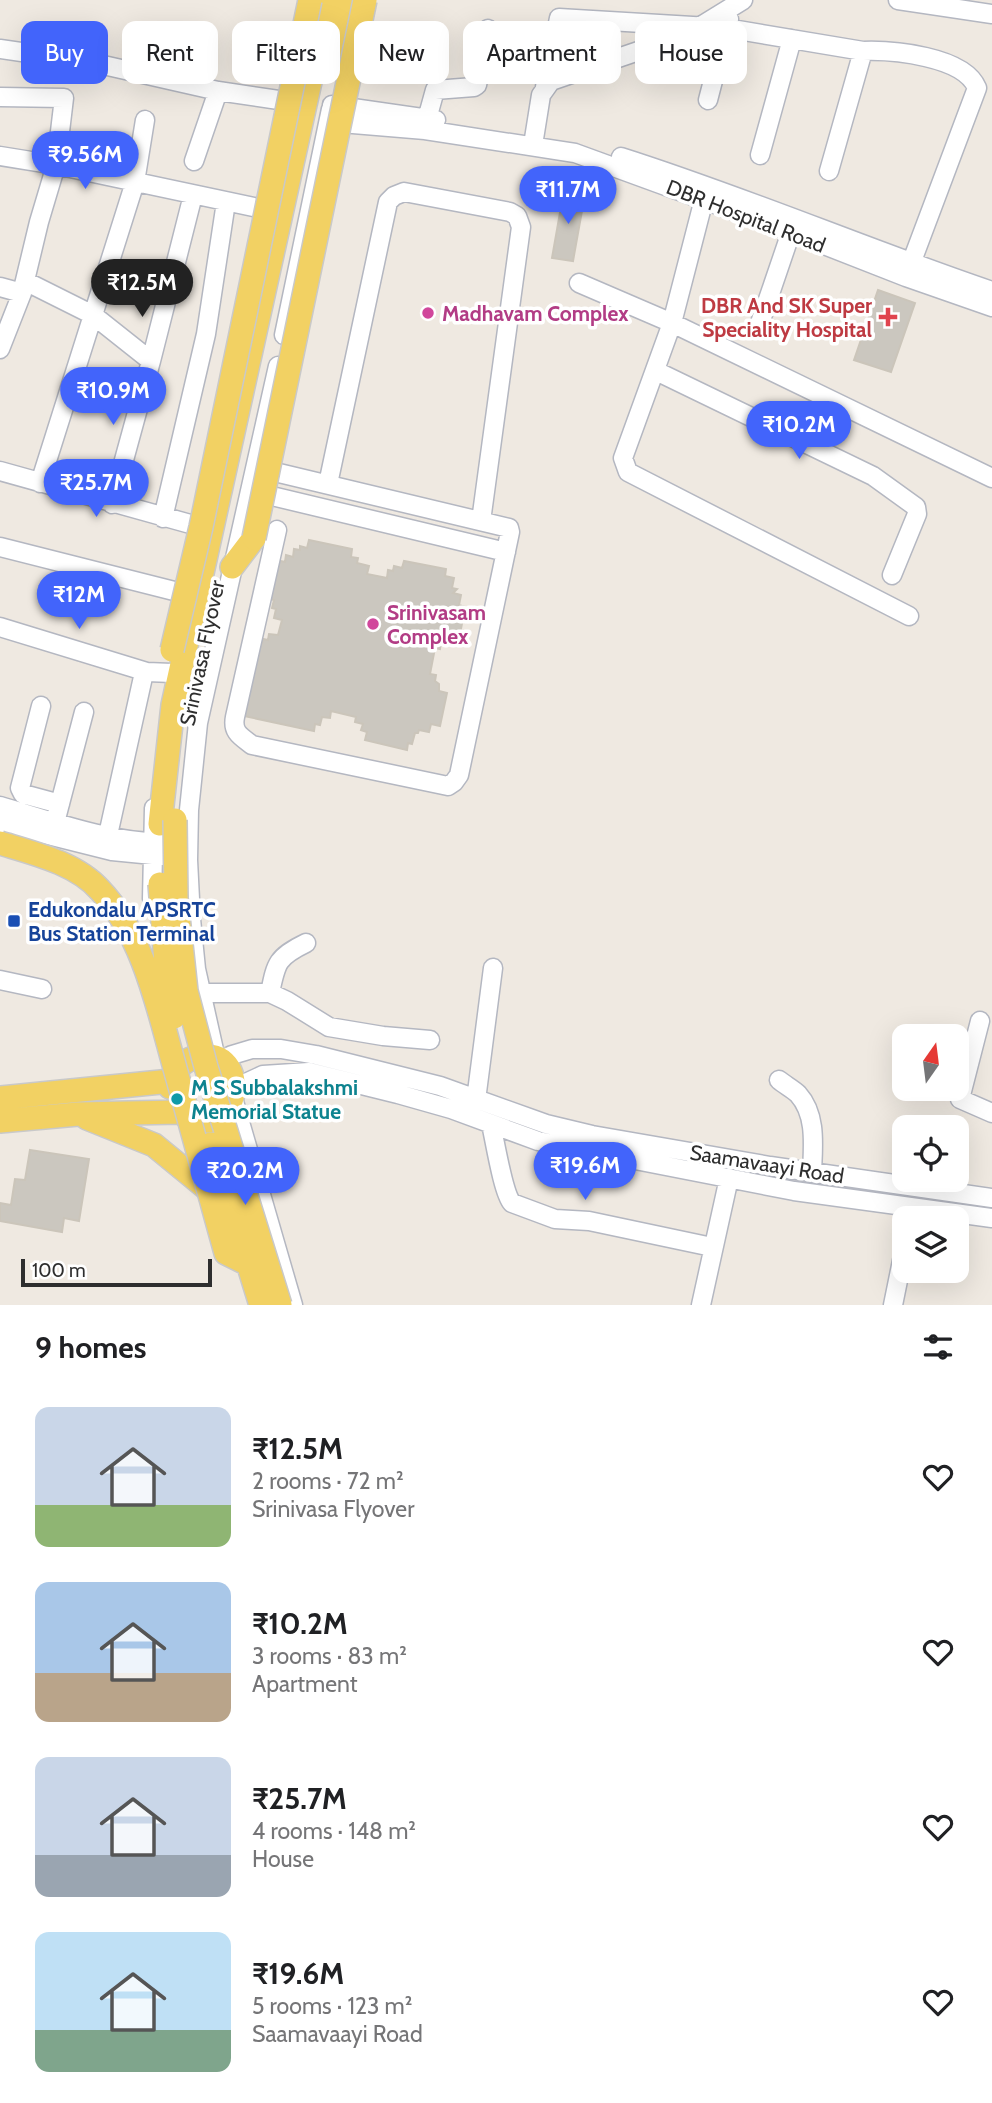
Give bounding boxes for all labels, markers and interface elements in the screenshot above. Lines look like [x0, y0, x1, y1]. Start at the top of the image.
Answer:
chip: Buy [21, 21, 108, 84]
chip: Rent [122, 21, 218, 84]
chip: Filters [232, 21, 340, 84]
chip: New [354, 21, 449, 84]
chip: Apartment [463, 21, 621, 84]
chip: House [635, 21, 747, 84]
pin: ₹9.56M [28, 132, 142, 191]
text: ₹9.56M [48, 140, 122, 168]
pin: ₹11.7M [511, 166, 625, 226]
street label: DBR Hospital Road [663, 174, 829, 258]
text: ₹11.7M [535, 175, 601, 203]
pin: ₹12.5M [85, 260, 199, 319]
text: ₹12.5M [107, 268, 177, 296]
place label: DBR And SK Super Speciality Hospital [701, 293, 872, 342]
place label: Madhavam Complex [442, 301, 629, 326]
marker: Madhavam Complex [420, 305, 436, 321]
marker: DBR And SK Super Speciality Hospital [878, 307, 898, 327]
pin: ₹10.9M [56, 368, 170, 427]
text: ₹10.9M [76, 376, 150, 404]
pin: ₹10.2M [742, 402, 856, 461]
text: ₹10.2M [762, 410, 836, 438]
pin: ₹25.7M [39, 460, 153, 519]
text: ₹25.7M [60, 468, 132, 496]
pin: ₹12M [38, 572, 120, 631]
street label: Srinivasa Flyover [174, 578, 230, 728]
text: ₹12M [53, 580, 105, 608]
place label: Srinivasam Complex [387, 600, 486, 649]
marker: Srinivasam Complex [365, 616, 381, 632]
place label: Edukondalu APSRTC Bus Station Terminal [28, 897, 216, 946]
marker: Edukondalu APSRTC Bus Station Terminal [6, 913, 22, 929]
north arrow [892, 1024, 970, 1101]
map controls [892, 1024, 969, 1283]
place label: M S Subbalakshmi Memorial Statue [191, 1075, 358, 1124]
marker: M S Subbalakshmi Memorial Statue [169, 1091, 185, 1107]
button: locate [892, 1115, 969, 1192]
street label: Saamavaayi Road [688, 1139, 846, 1189]
pin: ₹19.6M [528, 1142, 642, 1202]
pin: ₹20.2M [188, 1148, 302, 1207]
text: ₹19.6M [550, 1151, 620, 1179]
text: ₹20.2M [206, 1156, 284, 1184]
button: layers [892, 1206, 969, 1283]
scale bar [21, 1256, 212, 1288]
text: 100 m [32, 1259, 86, 1282]
icon: filters [919, 1328, 957, 1366]
text: 9 homes [35, 1329, 146, 1366]
text: ₹12.5M [252, 1430, 343, 1467]
icon: home [91, 1435, 175, 1519]
icon: heart [919, 1458, 957, 1496]
text: 2 rooms · 72 m² [252, 1467, 404, 1495]
text: Srinivasa Flyover [252, 1495, 414, 1523]
text: ₹10.2M [252, 1605, 348, 1642]
icon: home [91, 1610, 175, 1694]
icon: heart [919, 1633, 957, 1671]
text: 3 rooms · 83 m² [252, 1642, 407, 1670]
text: Apartment [252, 1670, 357, 1698]
text: ₹25.7M [252, 1780, 347, 1817]
icon: home [91, 1785, 175, 1869]
icon: heart [919, 1808, 957, 1846]
text: 4 rooms · 148 m² [252, 1817, 416, 1845]
text: House [252, 1845, 314, 1873]
text: ₹19.6M [252, 1955, 344, 1992]
icon: home [91, 1960, 175, 2044]
icon: heart [919, 1983, 957, 2021]
text: 5 rooms · 123 m² [252, 1992, 412, 2020]
text: Saamavaayi Road [252, 2020, 423, 2048]

